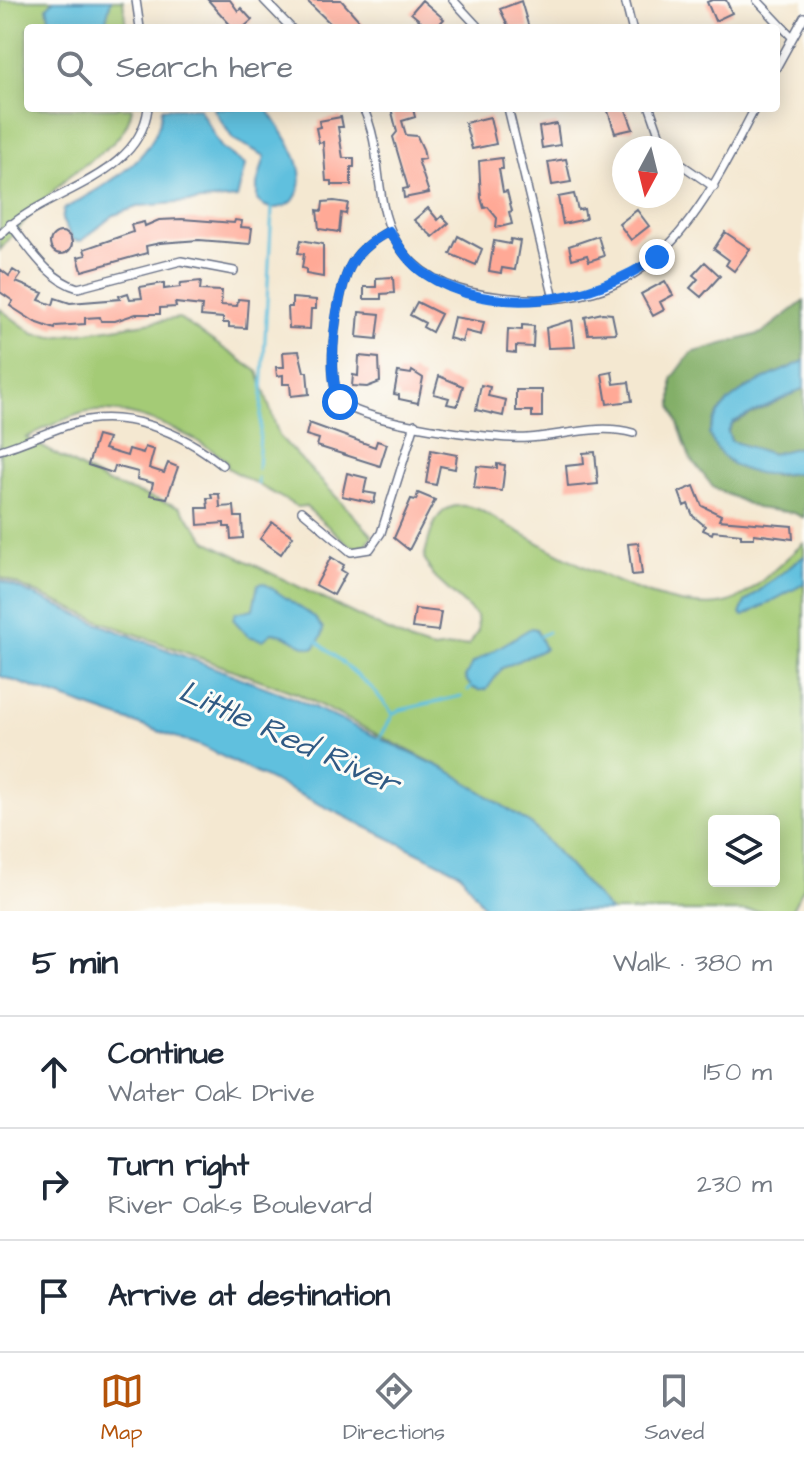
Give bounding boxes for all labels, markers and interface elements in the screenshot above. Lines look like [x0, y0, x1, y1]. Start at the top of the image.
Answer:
search box [24, 24, 780, 112]
icon: search [52, 46, 96, 90]
text: Search here [116, 47, 293, 89]
north arrow [612, 136, 684, 208]
route end [639, 239, 675, 275]
route start [322, 384, 358, 420]
water label: Little Red River [172, 669, 409, 808]
map controls [708, 815, 780, 887]
button: layers [708, 815, 780, 887]
text: 5 min [32, 939, 118, 987]
text: Walk · 380 m [613, 945, 772, 981]
text: Continue [108, 1033, 224, 1075]
icon: ahead [32, 1050, 76, 1094]
text: 150 m [703, 1054, 772, 1090]
text: Water Oak Drive [108, 1075, 315, 1111]
text: Turn right [108, 1145, 249, 1187]
icon: right [32, 1162, 76, 1206]
text: 230 m [697, 1166, 772, 1202]
text: River Oaks Boulevard [108, 1187, 372, 1223]
icon: arrive [32, 1274, 76, 1318]
text: Arrive at destination [108, 1275, 390, 1317]
tab: Map [100, 1369, 144, 1448]
tab: Directions [343, 1369, 445, 1448]
tab: Saved [644, 1369, 704, 1448]

